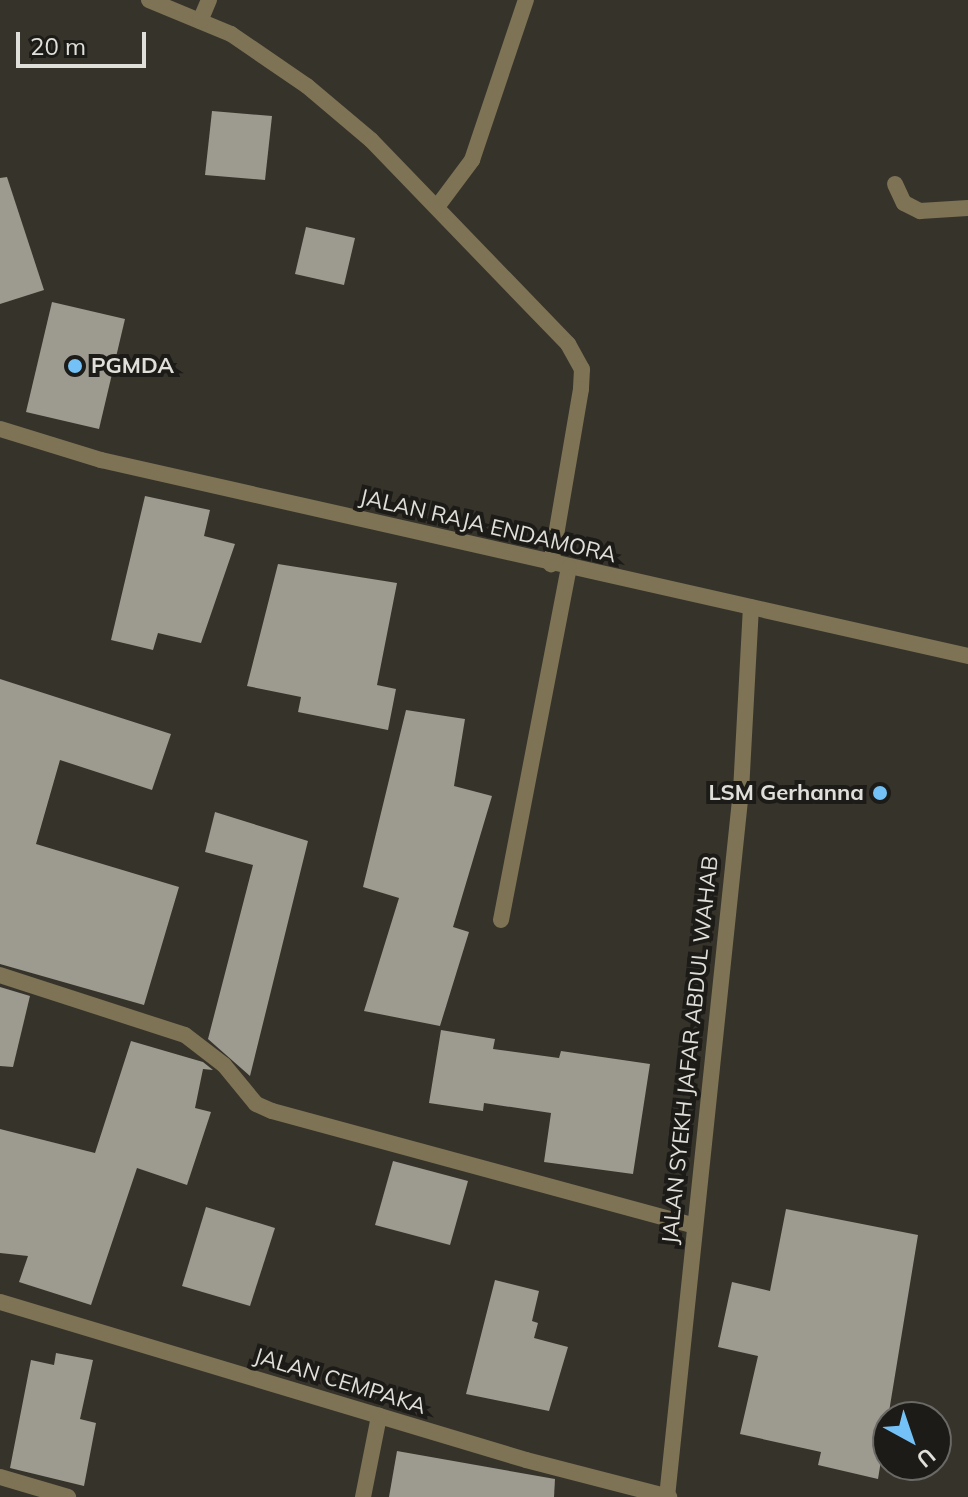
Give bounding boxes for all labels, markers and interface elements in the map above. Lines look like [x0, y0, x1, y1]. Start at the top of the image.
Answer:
scale bar [20, 16, 150, 66]
text: 20 m [30, 31, 86, 61]
place label: PGMDA [91, 353, 174, 379]
marker: PGMDA [66, 357, 84, 375]
street label: JALAN RAJA ENDAMORA [357, 484, 619, 568]
place label: LSM Gerhanna [709, 780, 864, 806]
marker: LSM Gerhanna [871, 784, 889, 802]
street label: JALAN SYEKH JAFAR ABDUL WAHAB [656, 855, 724, 1245]
street label: JALAN CEMPAKA [251, 1342, 429, 1420]
north arrow [872, 1401, 952, 1481]
text: U [911, 1442, 941, 1474]

